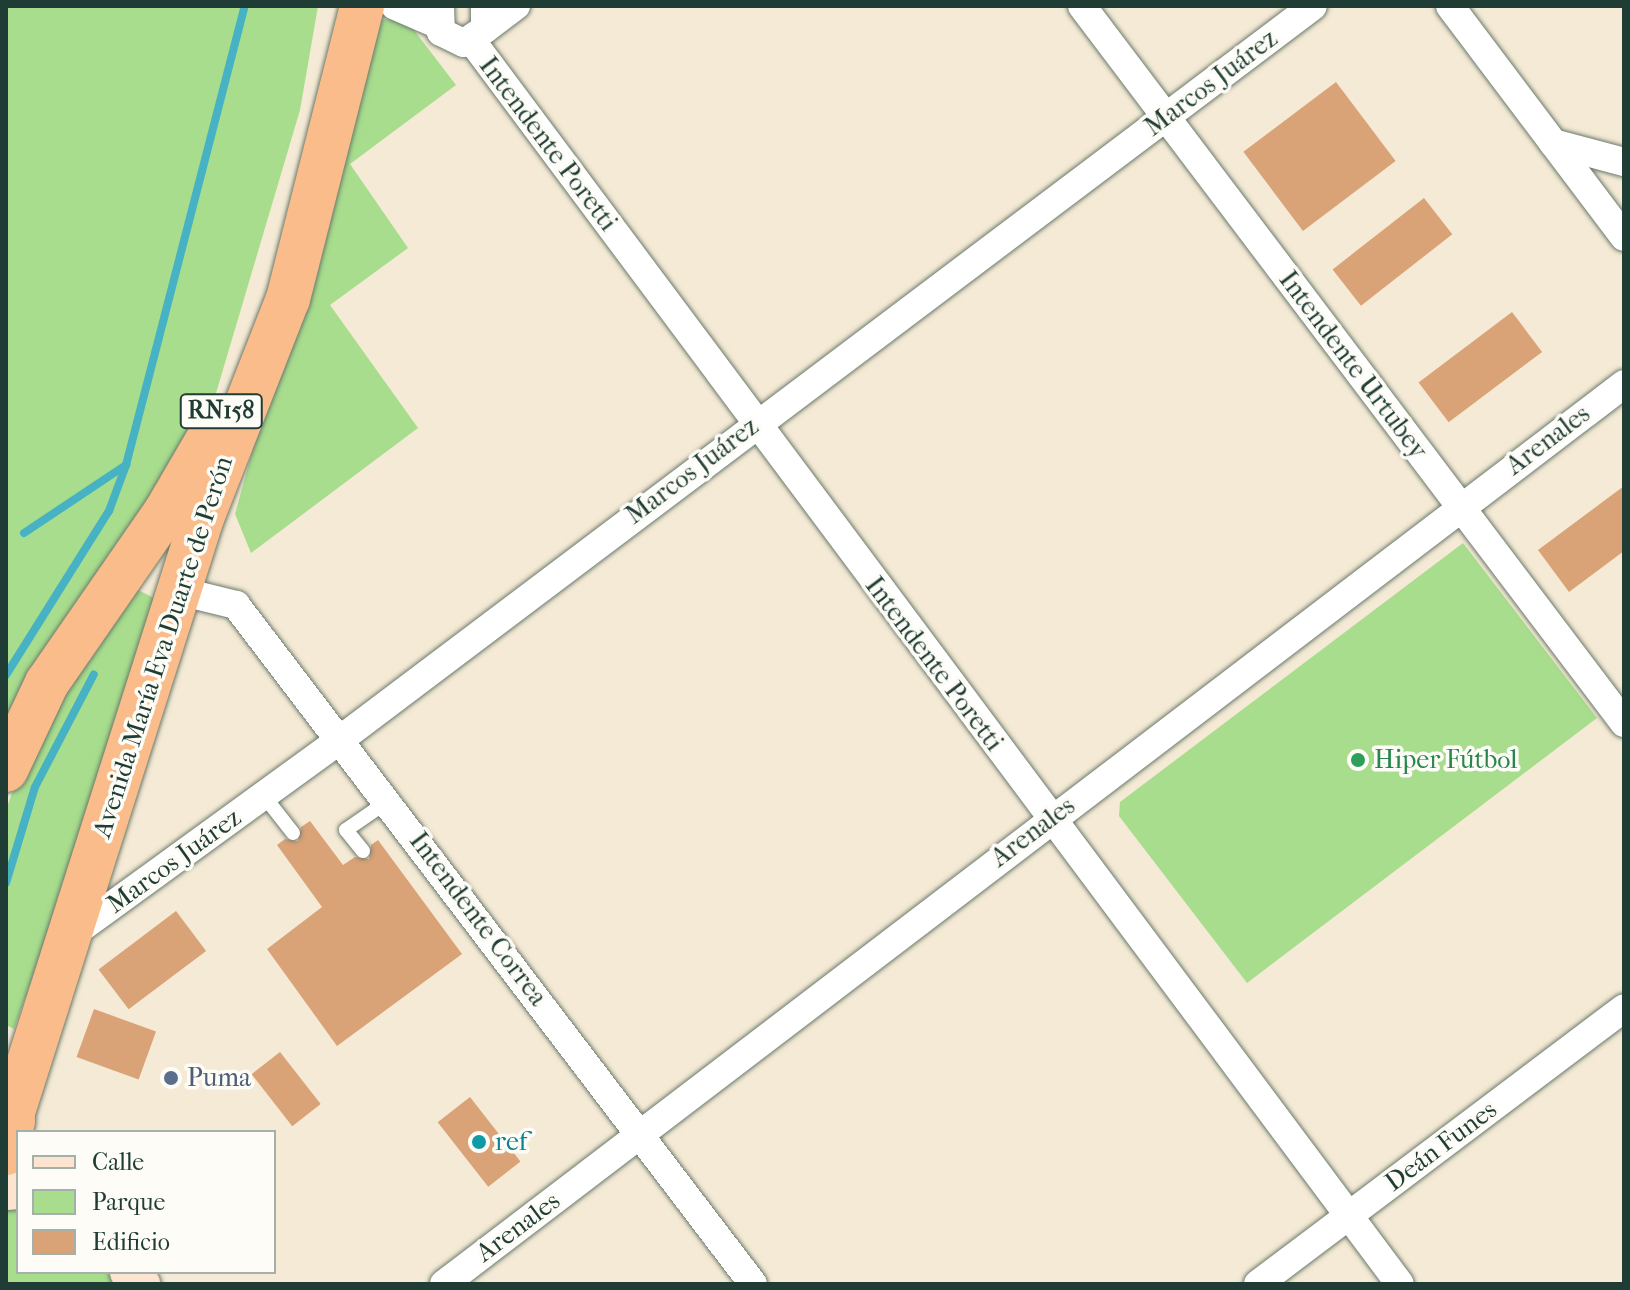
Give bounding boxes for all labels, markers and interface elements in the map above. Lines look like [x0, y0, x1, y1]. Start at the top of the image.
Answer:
street label: Marcos Juárez [1139, 23, 1283, 143]
street label: Intendente Poretti [472, 51, 624, 237]
street label: Intendente Urtubey [1272, 265, 1434, 465]
road number: RN158 [179, 391, 263, 431]
street label: Arenales [1500, 398, 1596, 482]
street label: Marcos Juárez [620, 411, 764, 531]
street label: Avenida María Eva Duarte de Perón [87, 452, 239, 842]
street label: Intendente Poretti [858, 571, 1010, 757]
place label: Hiper Fútbol [1374, 744, 1517, 776]
marker: Hiper Fútbol [1349, 751, 1367, 769]
street label: Arenales [985, 790, 1081, 874]
street label: Marcos Juárez [101, 802, 247, 920]
street label: Intendente Correa [403, 826, 553, 1012]
place label: Puma [187, 1062, 251, 1094]
marker: Puma [162, 1069, 180, 1087]
street label: Deán Funes [1379, 1094, 1503, 1198]
place label: ref [495, 1126, 527, 1158]
legend [16, 1130, 276, 1274]
marker: ref [470, 1133, 488, 1151]
text: Calle [92, 1148, 144, 1176]
street label: Arenales [470, 1185, 566, 1269]
text: Parque [92, 1188, 165, 1216]
text: Edificio [92, 1228, 170, 1256]

